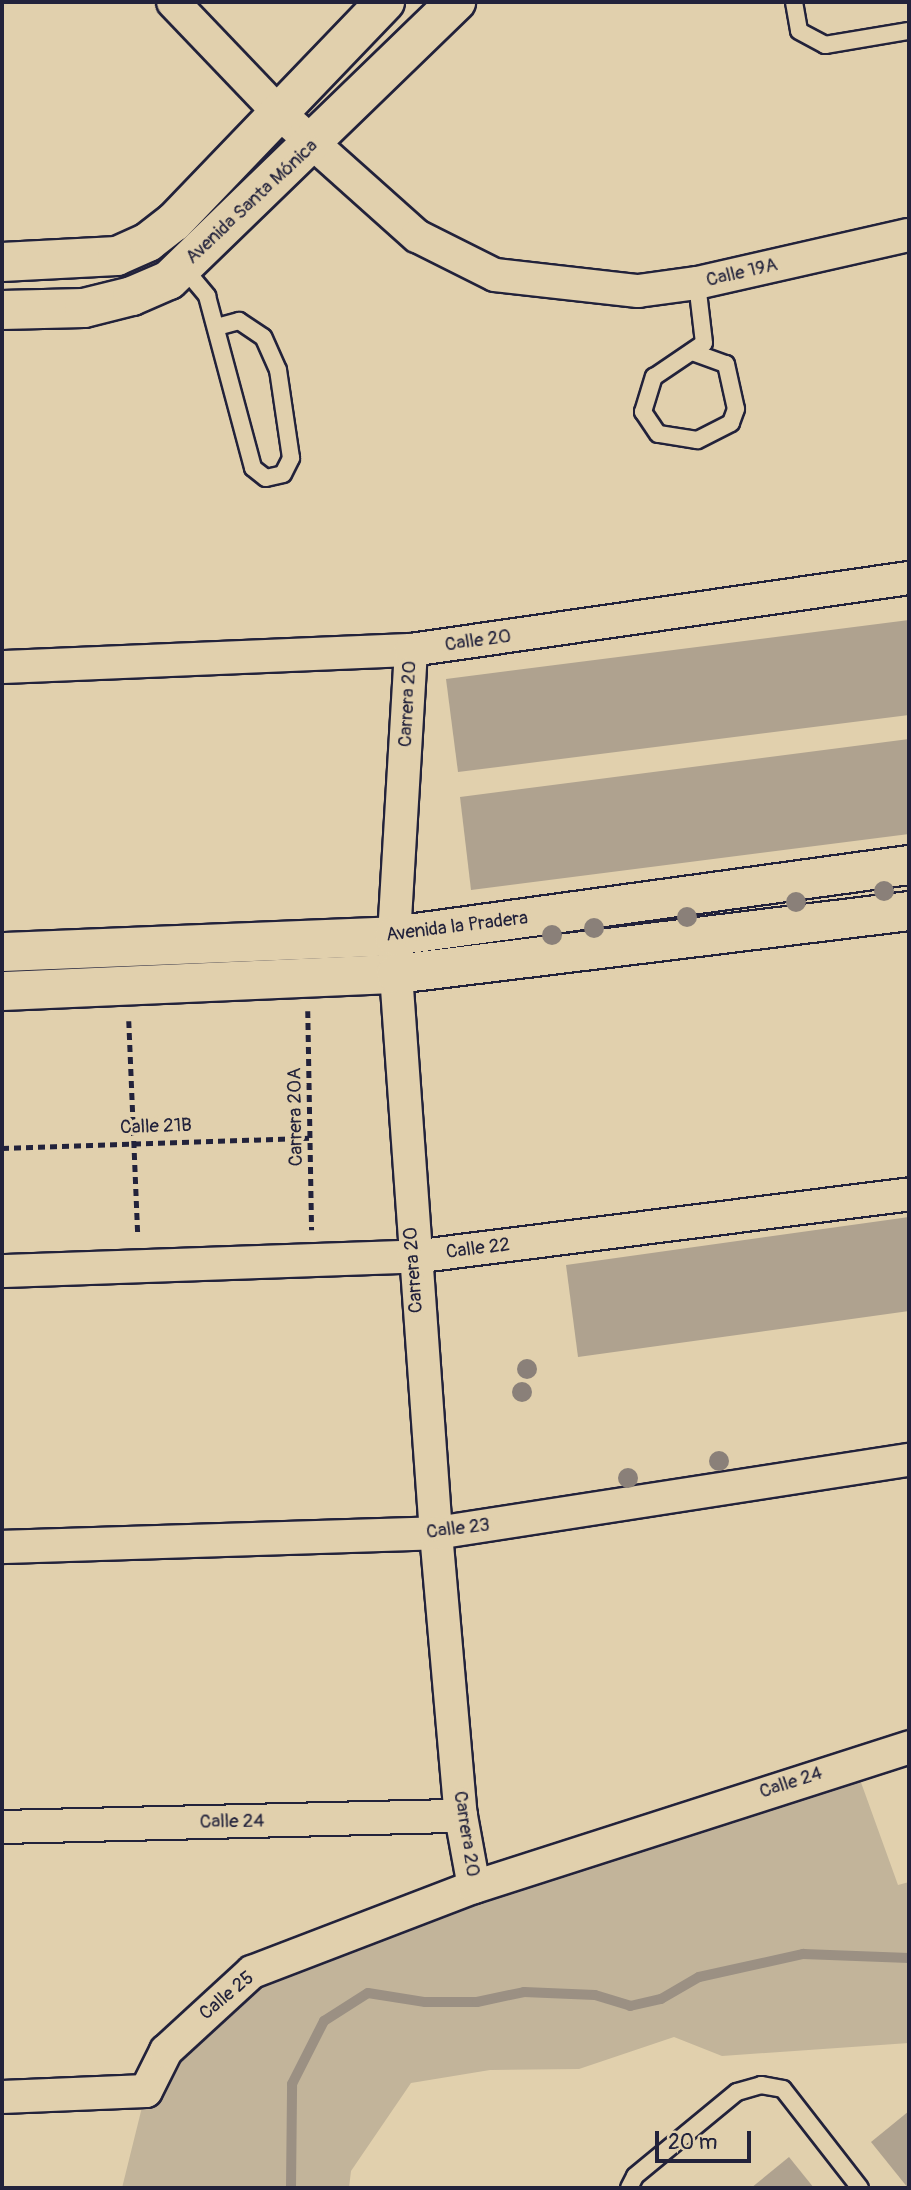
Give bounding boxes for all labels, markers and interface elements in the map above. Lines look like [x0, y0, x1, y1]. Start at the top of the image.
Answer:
street label: Avenida Santa Mónica [181, 135, 323, 269]
street label: Calle 19A [704, 254, 780, 292]
street label: Calle 20 [443, 625, 513, 657]
street label: Carrera 20 [394, 660, 422, 748]
street label: Avenida la Pradera [385, 907, 529, 947]
street label: Carrera 20A [284, 1067, 308, 1167]
street label: Calle 21B [120, 1114, 192, 1140]
street label: Carrera 20 [400, 1226, 428, 1314]
street label: Calle 22 [445, 1234, 511, 1264]
street label: Calle 23 [425, 1514, 491, 1544]
street label: Calle 24 [757, 1762, 825, 1804]
street label: Carrera 20 [448, 1790, 484, 1878]
street label: Calle 24 [199, 1810, 265, 1834]
street label: Calle 25 [195, 1967, 259, 2025]
scale bar [659, 2116, 755, 2160]
text: 20 m [668, 2129, 717, 2156]

